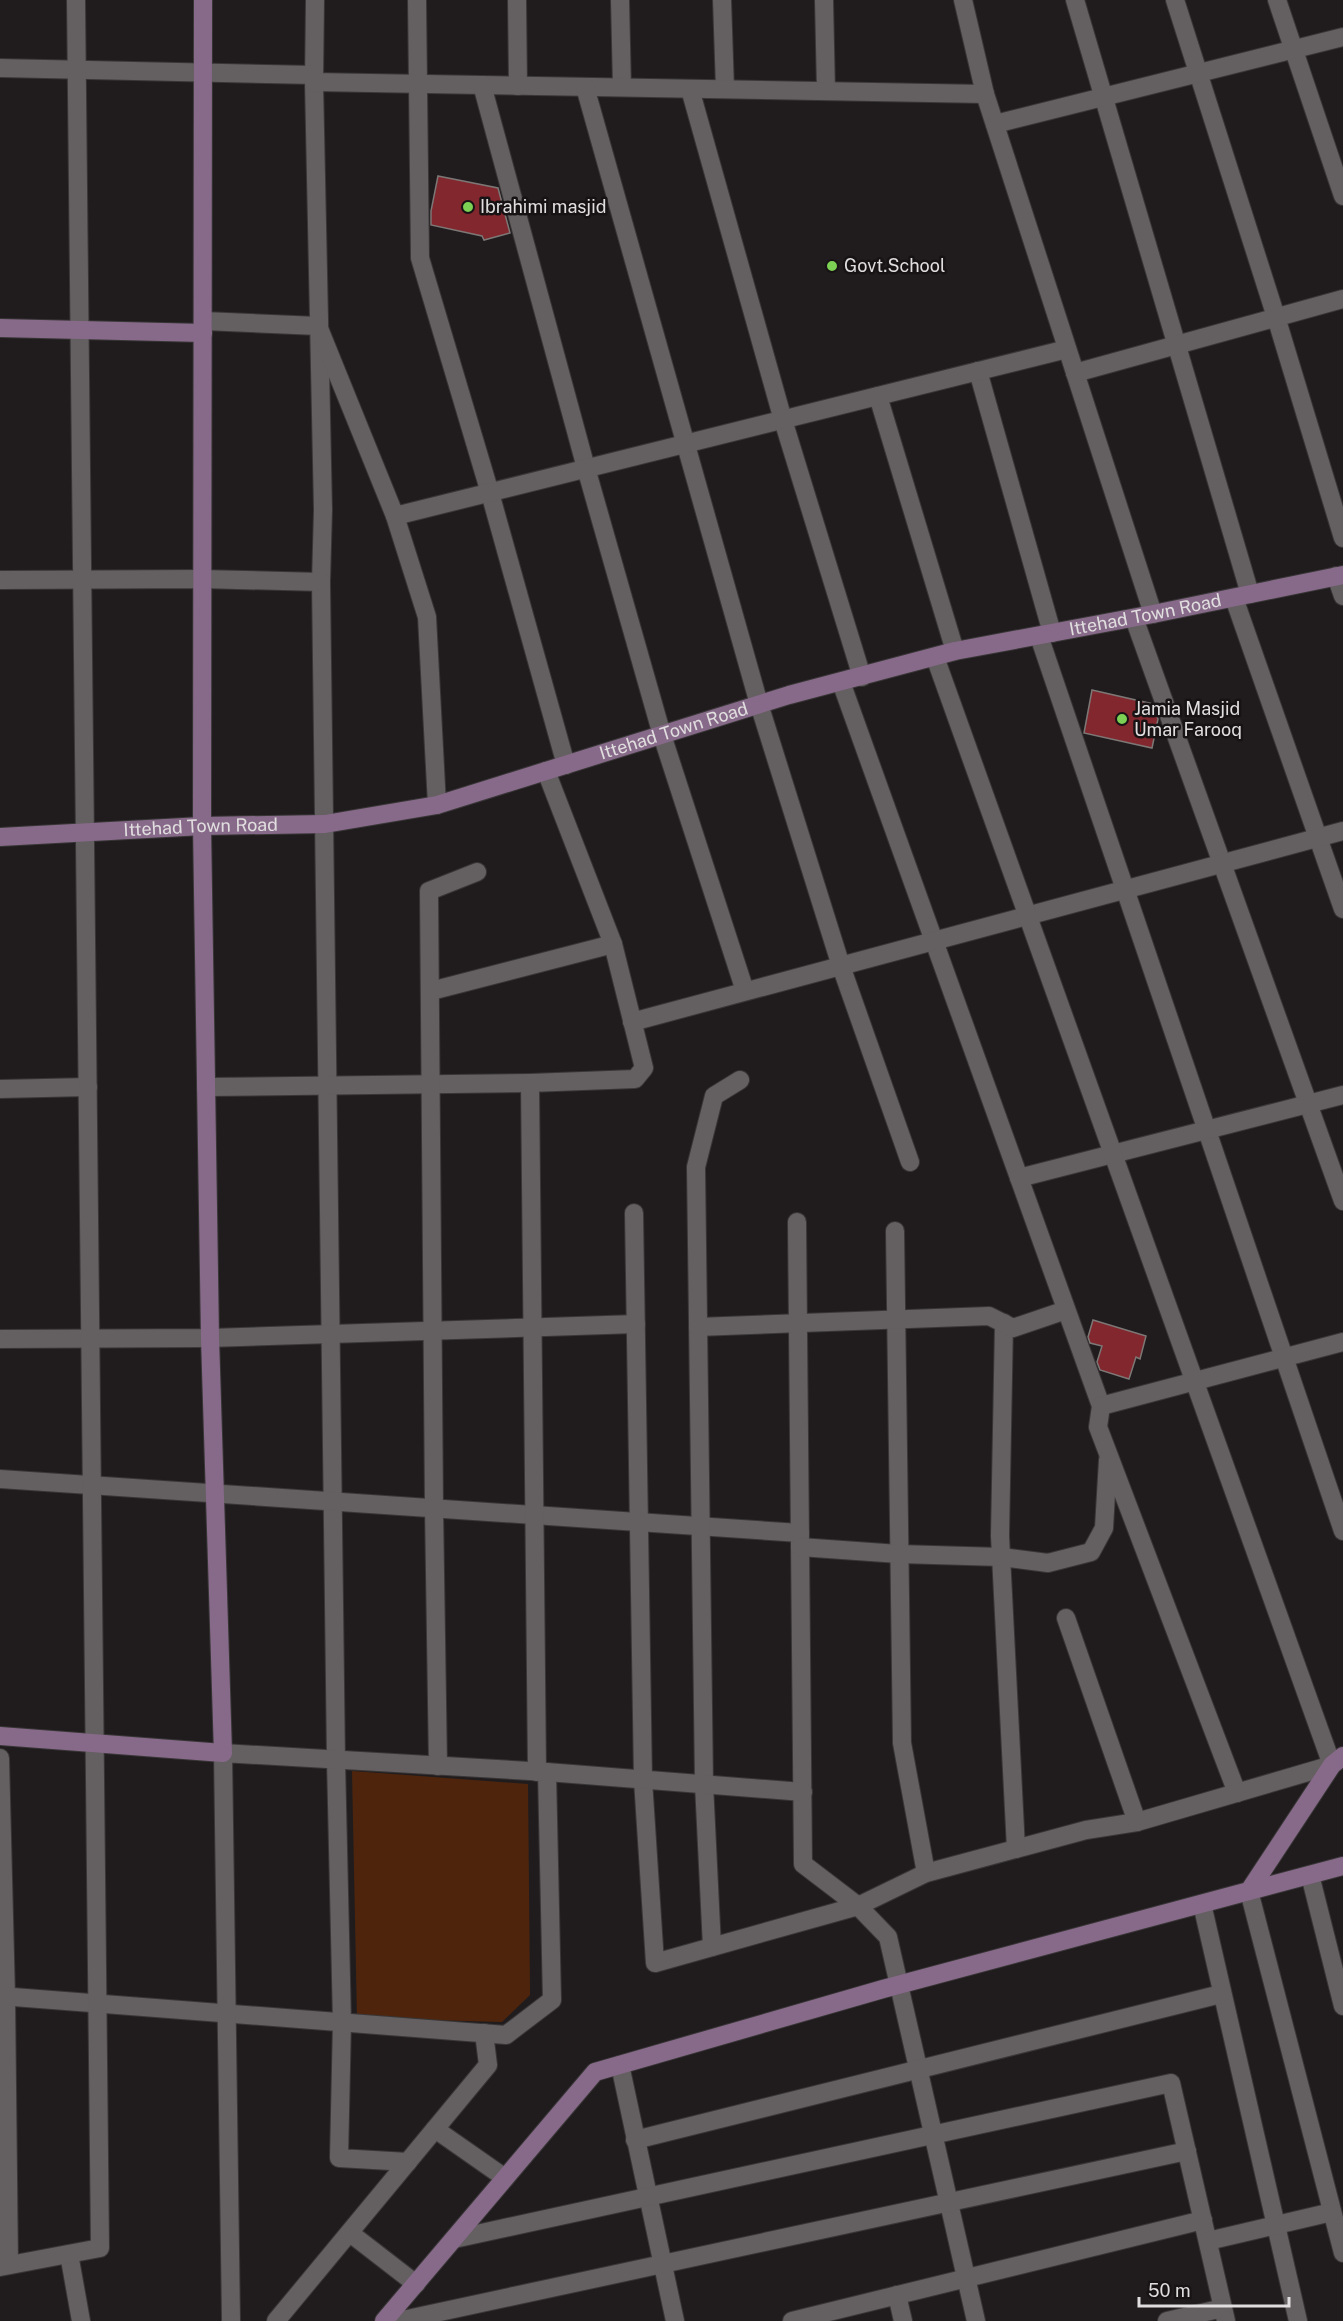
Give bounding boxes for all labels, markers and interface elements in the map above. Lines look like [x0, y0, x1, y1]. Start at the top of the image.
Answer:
place label: Ibrahimi masjid [480, 196, 606, 217]
marker: Ibrahimi masjid [461, 200, 475, 214]
place label: Govt.School [844, 255, 945, 276]
marker: Govt.School [825, 259, 839, 273]
street label: Ittehad Town Road [1067, 589, 1223, 639]
street label: Ittehad Town Road [597, 697, 751, 764]
place label: Jamia Masjid Umar Farooq [1134, 698, 1242, 740]
marker: Jamia Masjid Umar Farooq [1115, 712, 1129, 726]
street label: Ittehad Town Road [123, 814, 278, 840]
scale bar [1139, 2270, 1289, 2308]
text: 50 m [1148, 2280, 1191, 2301]

